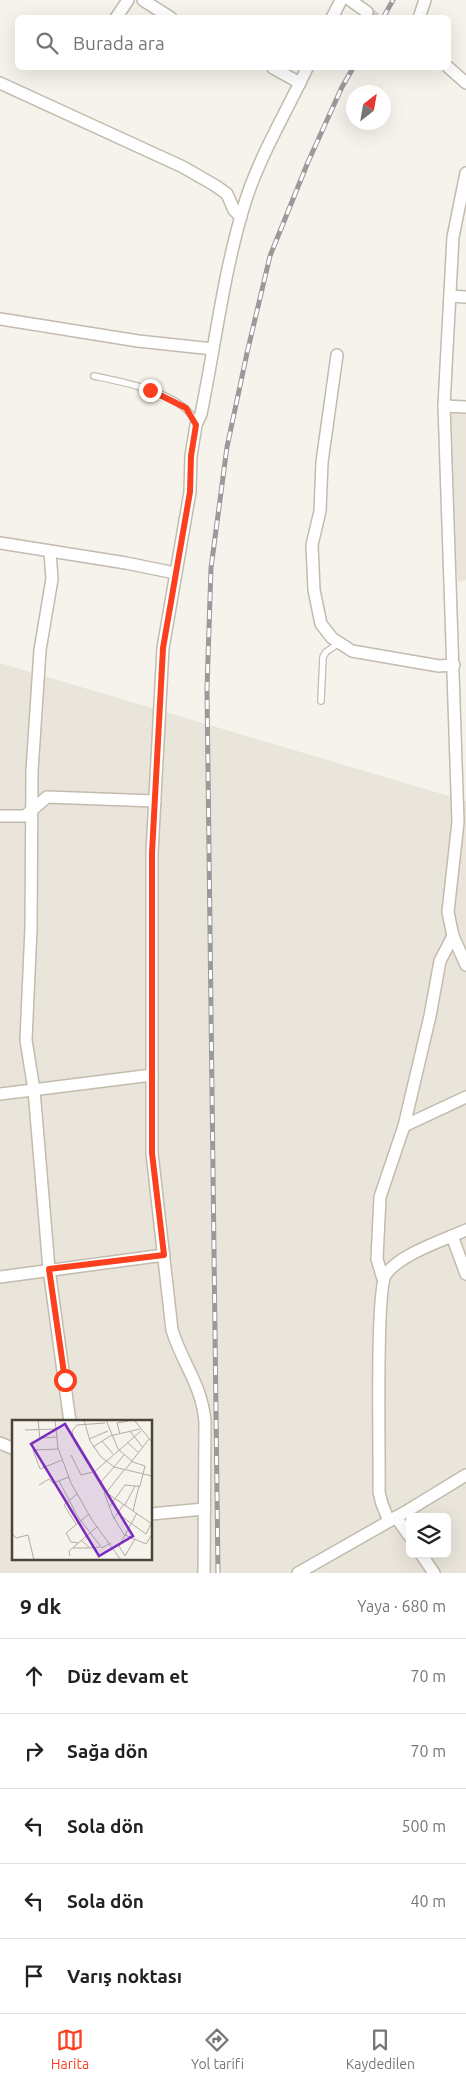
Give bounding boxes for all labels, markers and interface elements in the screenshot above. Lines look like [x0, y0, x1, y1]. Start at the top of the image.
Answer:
search box [15, 15, 451, 70]
icon: search [33, 29, 61, 57]
text: Burada ara [73, 32, 165, 54]
north arrow [346, 85, 391, 130]
route end [139, 379, 162, 402]
route start [54, 1369, 77, 1392]
inset map [12, 1420, 152, 1560]
map controls [406, 1513, 451, 1558]
button: layers [406, 1513, 451, 1558]
text: 9 dk [20, 1594, 61, 1618]
text: Yaya · 680 m [357, 1597, 446, 1615]
icon: ahead [20, 1662, 48, 1690]
text: Düz devam et [67, 1665, 188, 1687]
text: 70 m [410, 1667, 446, 1685]
icon: right [20, 1737, 48, 1765]
text: Sağa dön [67, 1740, 148, 1762]
text: 70 m [410, 1742, 446, 1760]
icon: left [20, 1812, 48, 1840]
text: Sola dön [67, 1815, 144, 1837]
text: 500 m [401, 1817, 446, 1835]
icon: left [20, 1887, 48, 1915]
text: Sola dön [67, 1890, 144, 1912]
text: 40 m [410, 1892, 446, 1910]
icon: arrive [20, 1962, 48, 1990]
text: Varış noktası [67, 1965, 182, 1987]
tab: Harita [51, 2026, 89, 2072]
tab: Yol tarifi [191, 2026, 244, 2072]
tab: Kaydedilen [346, 2026, 415, 2072]

